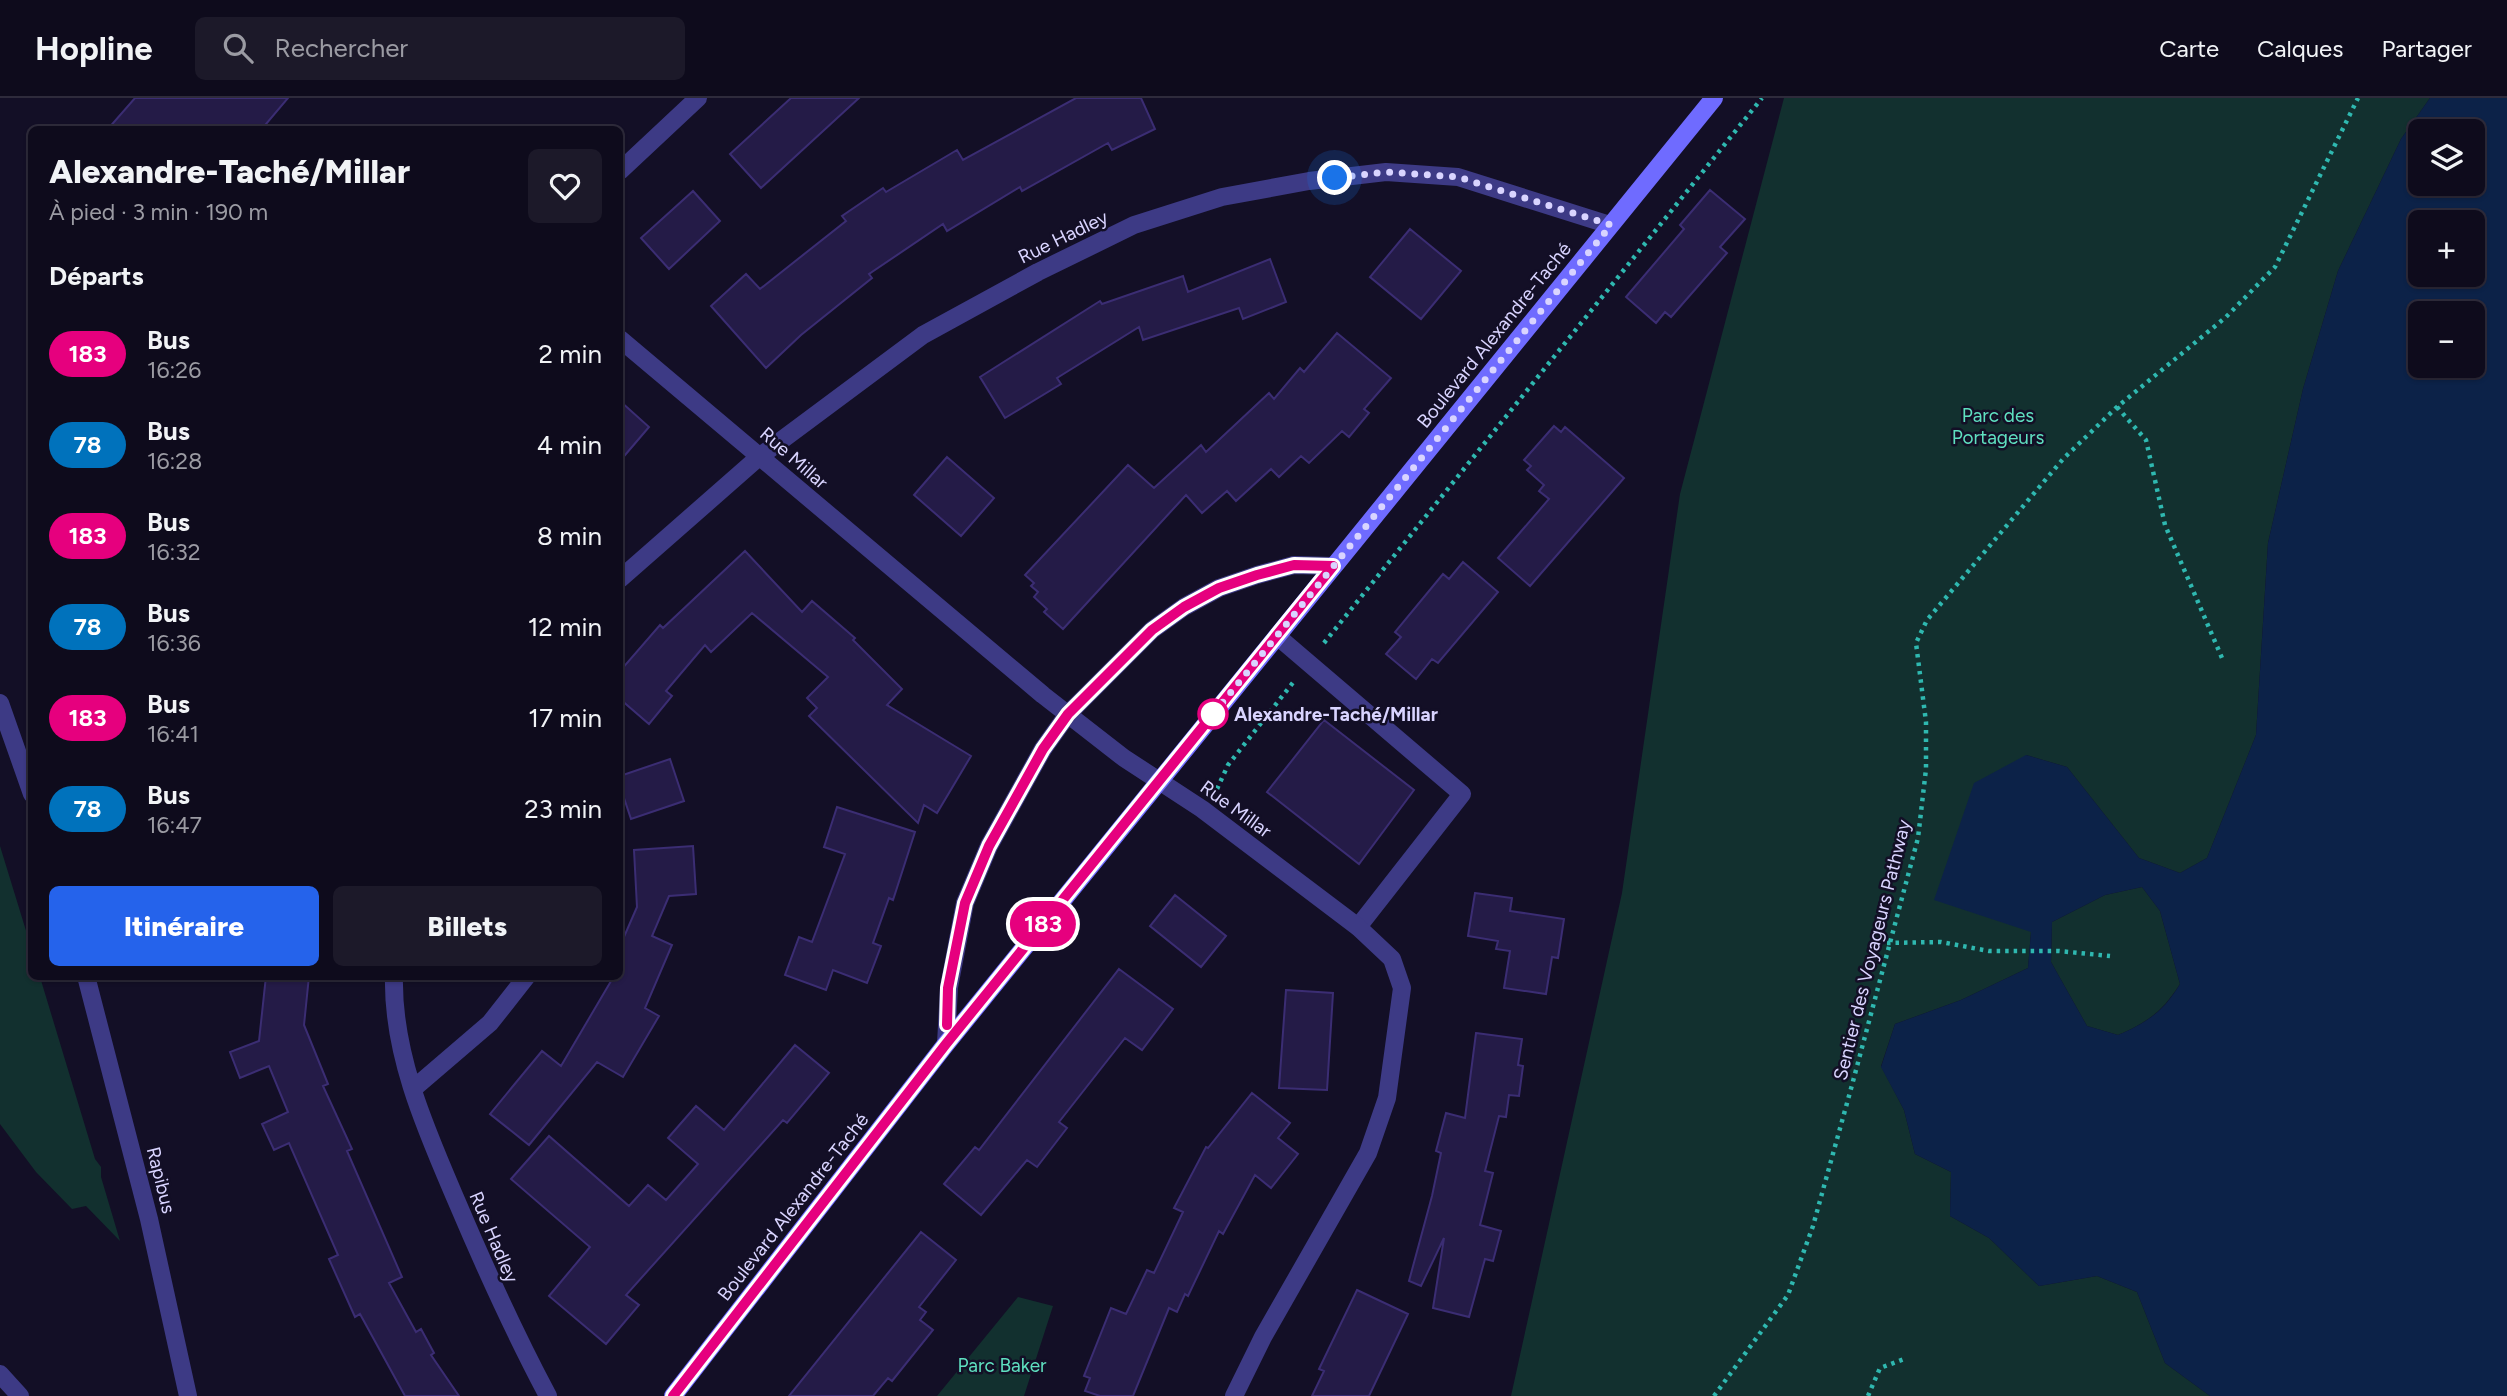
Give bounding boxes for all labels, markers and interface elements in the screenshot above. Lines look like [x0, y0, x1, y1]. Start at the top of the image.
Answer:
search box [195, 17, 685, 80]
text: Hopline [35, 29, 153, 68]
icon: search [219, 29, 257, 67]
text: Rechercher [275, 32, 408, 64]
text: Carte [2159, 34, 2219, 63]
text: Calques [2257, 34, 2343, 63]
text: Partager [2381, 34, 2472, 63]
map controls [2408, 119, 2485, 378]
button: layers [2408, 119, 2485, 196]
button: heart [528, 149, 602, 223]
text: Alexandre-Taché/Millar [49, 152, 410, 191]
your location [1317, 160, 1352, 195]
text: À pied · 3 min · 190 m [49, 198, 268, 226]
street label: Rue Hadley [1014, 205, 1112, 269]
button: + [2408, 210, 2485, 287]
street label: Boulevard Alexandre-Taché [1412, 238, 1576, 432]
text: Départs [49, 260, 144, 292]
button: − [2408, 301, 2485, 378]
text: Bus [147, 324, 190, 356]
text: 2 min [538, 338, 602, 370]
text: 183 [68, 339, 107, 368]
text: 16:26 [147, 356, 201, 384]
park label: Parc des Portageurs [1952, 404, 2044, 449]
text: Bus [147, 415, 190, 447]
street label: Rue Millar [755, 422, 833, 494]
text: 4 min [537, 429, 602, 461]
text: 78 [73, 430, 102, 459]
text: 16:28 [147, 447, 202, 475]
text: Bus [147, 506, 190, 538]
text: 8 min [537, 520, 602, 552]
text: 183 [68, 521, 107, 550]
text: 16:32 [147, 538, 201, 566]
text: Bus [147, 597, 190, 629]
text: 12 min [528, 611, 602, 643]
text: 78 [73, 612, 102, 641]
text: 16:36 [147, 629, 201, 657]
text: Bus [147, 688, 190, 720]
marker: Alexandre-Taché/Millar [1198, 699, 1228, 729]
text: 17 min [528, 702, 602, 734]
text: 183 [68, 703, 107, 732]
place label: Alexandre-Taché/Millar [1234, 703, 1438, 726]
text: 16:41 [147, 720, 199, 748]
street label: Rue Millar [1196, 775, 1277, 843]
text: Bus [147, 779, 190, 811]
text: 23 min [524, 793, 602, 825]
text: 78 [73, 794, 102, 823]
text: 16:47 [147, 811, 202, 839]
street label: Sentier des Voyageurs Pathway [1828, 817, 1916, 1083]
button: Itinéraire [49, 886, 319, 966]
button: Billets [333, 886, 602, 966]
line badge: 183 [1003, 901, 1083, 947]
text: 183 [1024, 909, 1062, 938]
street label: Boulevard Alexandre-Taché [713, 1109, 873, 1305]
street label: Rapibus [142, 1144, 180, 1216]
street label: Rue Hadley [464, 1188, 524, 1286]
park label: Parc Baker [958, 1354, 1047, 1377]

